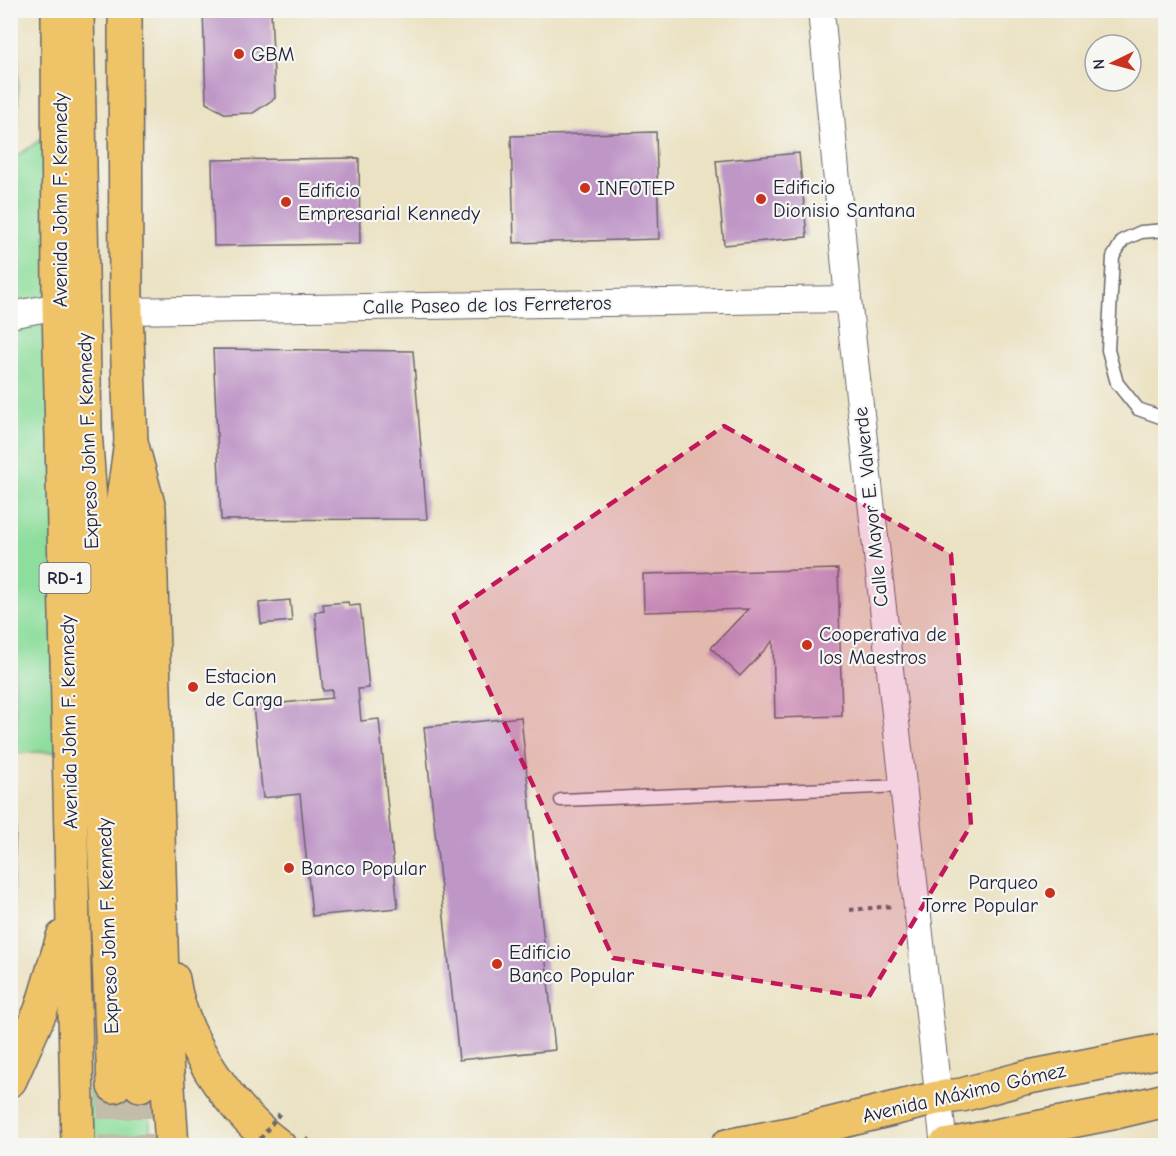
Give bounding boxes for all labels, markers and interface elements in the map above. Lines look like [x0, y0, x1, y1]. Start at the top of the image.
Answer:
north arrow [1083, 33, 1143, 93]
place label: GBM [251, 43, 294, 66]
marker: GBM [232, 47, 246, 61]
text: N [1090, 58, 1108, 70]
street label: Avenida John F. Kennedy [49, 93, 72, 307]
place label: Edificio Dionisio Santana [773, 176, 916, 222]
place label: INFOTEP [597, 177, 675, 200]
place label: Edificio Empresarial Kennedy [298, 179, 480, 225]
marker: INFOTEP [578, 181, 592, 195]
marker: Edificio Dionisio Santana [754, 192, 768, 206]
marker: Edificio Empresarial Kennedy [279, 195, 293, 209]
street label: Calle Paseo de los Ferreteros [362, 291, 612, 319]
street label: Expreso John F. Kennedy [73, 332, 103, 550]
street label: Calle Mayor E. Valverde [849, 406, 893, 608]
road number: RD-1 [40, 563, 90, 593]
street label: Avenida John F. Kennedy [56, 615, 82, 829]
place label: Cooperativa de los Maestros [819, 623, 947, 669]
marker: Cooperativa de los Maestros [800, 638, 814, 652]
place label: Estacion de Carga [205, 665, 283, 711]
marker: Estacion de Carga [186, 680, 200, 694]
street label: Expreso John F. Kennedy [93, 817, 123, 1035]
place label: Banco Popular [301, 857, 426, 880]
marker: Banco Popular [282, 861, 296, 875]
place label: Parqueo Torre Popular [922, 871, 1038, 917]
marker: Parqueo Torre Popular [1043, 886, 1057, 900]
place label: Edificio Banco Popular [509, 941, 634, 987]
marker: Edificio Banco Popular [490, 957, 504, 971]
street label: Avenida Máximo Gómez [860, 1058, 1068, 1128]

